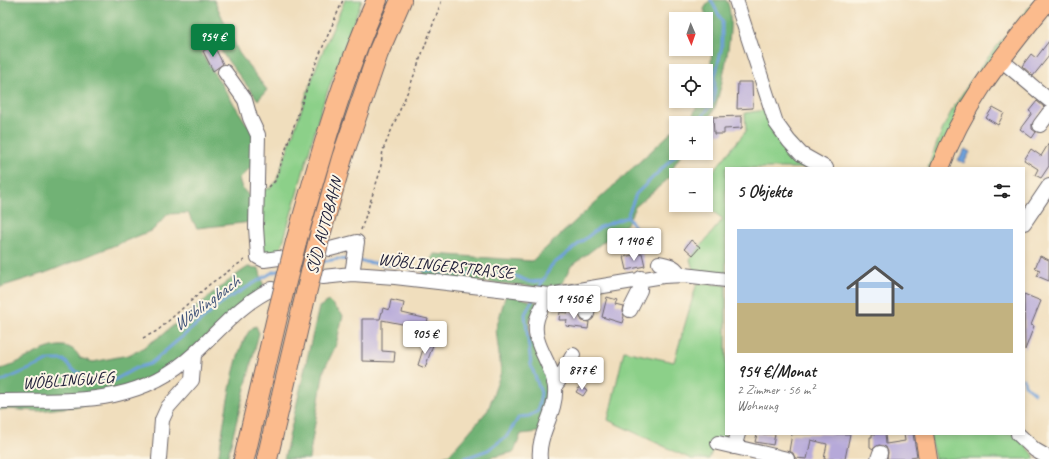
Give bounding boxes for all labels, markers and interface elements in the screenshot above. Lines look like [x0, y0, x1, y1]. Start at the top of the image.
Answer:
north arrow [669, 12, 713, 56]
map controls [669, 12, 713, 212]
pin: 954 € [185, 24, 241, 58]
text: 954 € [200, 29, 226, 45]
button: locate [669, 64, 713, 108]
button: + [669, 116, 713, 160]
button: − [669, 168, 713, 212]
street label: SÜD AUTOBAHN [301, 173, 348, 277]
icon: filters [991, 180, 1013, 202]
text: 5 Objekte [737, 181, 792, 202]
pin: 1 140 € [597, 228, 671, 262]
text: 1 140 € [616, 233, 652, 249]
street label: WÖBLINGERSTRASSE [377, 248, 517, 284]
icon: home [839, 255, 911, 327]
water label: Wöblingbach [168, 270, 245, 335]
pin: 1 450 € [537, 286, 611, 320]
text: 1 450 € [556, 291, 592, 307]
pin: 905 € [397, 321, 453, 355]
text: 905 € [412, 326, 438, 342]
pin: 877 € [554, 357, 610, 391]
text: 954 €/Monat [737, 361, 816, 382]
text: 877 € [569, 362, 595, 378]
street label: WÖBLINGWEG [22, 366, 117, 394]
text: 2 Zimmer · 56 m² [737, 382, 814, 398]
text: Wohnung [737, 398, 778, 414]

